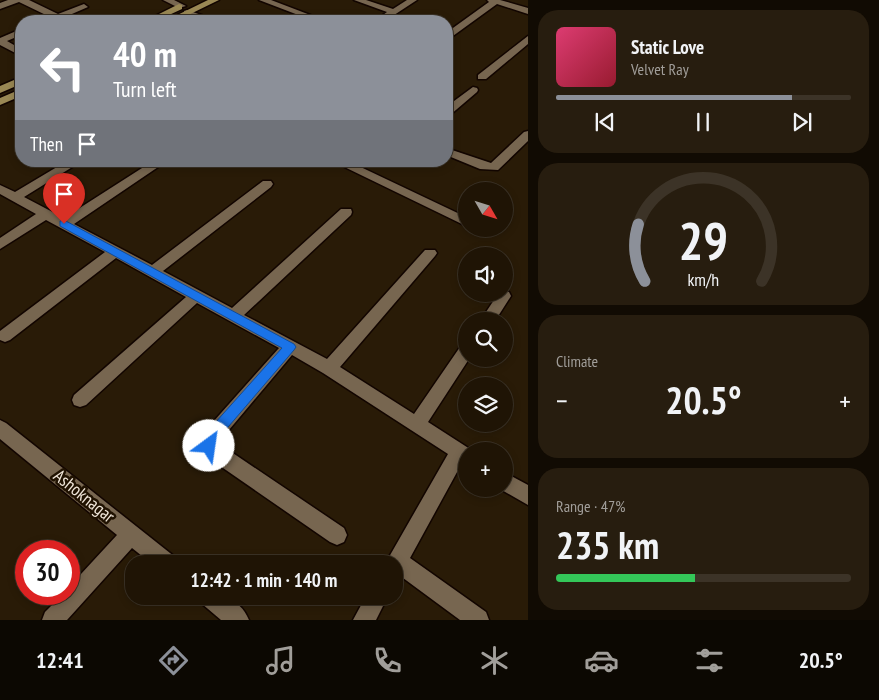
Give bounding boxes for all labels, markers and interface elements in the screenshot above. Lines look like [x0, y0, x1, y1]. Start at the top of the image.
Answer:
text: 40 m [113, 31, 177, 77]
icon: left [30, 35, 95, 100]
text: Static Love [631, 35, 704, 59]
text: Velvet Ray [631, 59, 689, 79]
text: Turn left [113, 75, 177, 103]
icon: previous [591, 108, 619, 136]
icon: pause [689, 108, 717, 136]
icon: next [788, 108, 816, 136]
icon: arrive [73, 130, 101, 158]
text: Then [30, 132, 63, 156]
pin [43, 173, 85, 224]
icon: arrive [50, 180, 78, 208]
north arrow [458, 182, 512, 238]
map controls [458, 182, 513, 497]
text: 29 [679, 207, 728, 274]
button: sound [458, 247, 513, 302]
text: km/h [688, 268, 719, 291]
button: search [458, 312, 513, 367]
text: Climate [556, 351, 598, 371]
text: 20.5° [665, 375, 742, 424]
button: layers [458, 377, 513, 432]
text: − [556, 382, 568, 419]
text: + [839, 382, 851, 419]
position arrow [182, 419, 234, 471]
button: + [458, 442, 513, 497]
street label: Ashoknagar [49, 464, 120, 527]
text: Range · 47% [556, 496, 625, 516]
text: 235 km [556, 520, 659, 569]
speed limit sign: 30 [15, 540, 80, 605]
text: 12:42 · 1 min · 140 m [191, 568, 337, 592]
icon: directions [156, 643, 191, 678]
icon: music [263, 643, 298, 678]
icon: phone [370, 643, 405, 678]
icon: climate [477, 643, 512, 678]
icon: car [584, 643, 619, 678]
icon: filters [692, 643, 727, 678]
text: 12:41 [36, 646, 84, 674]
text: 20.5° [799, 646, 843, 674]

